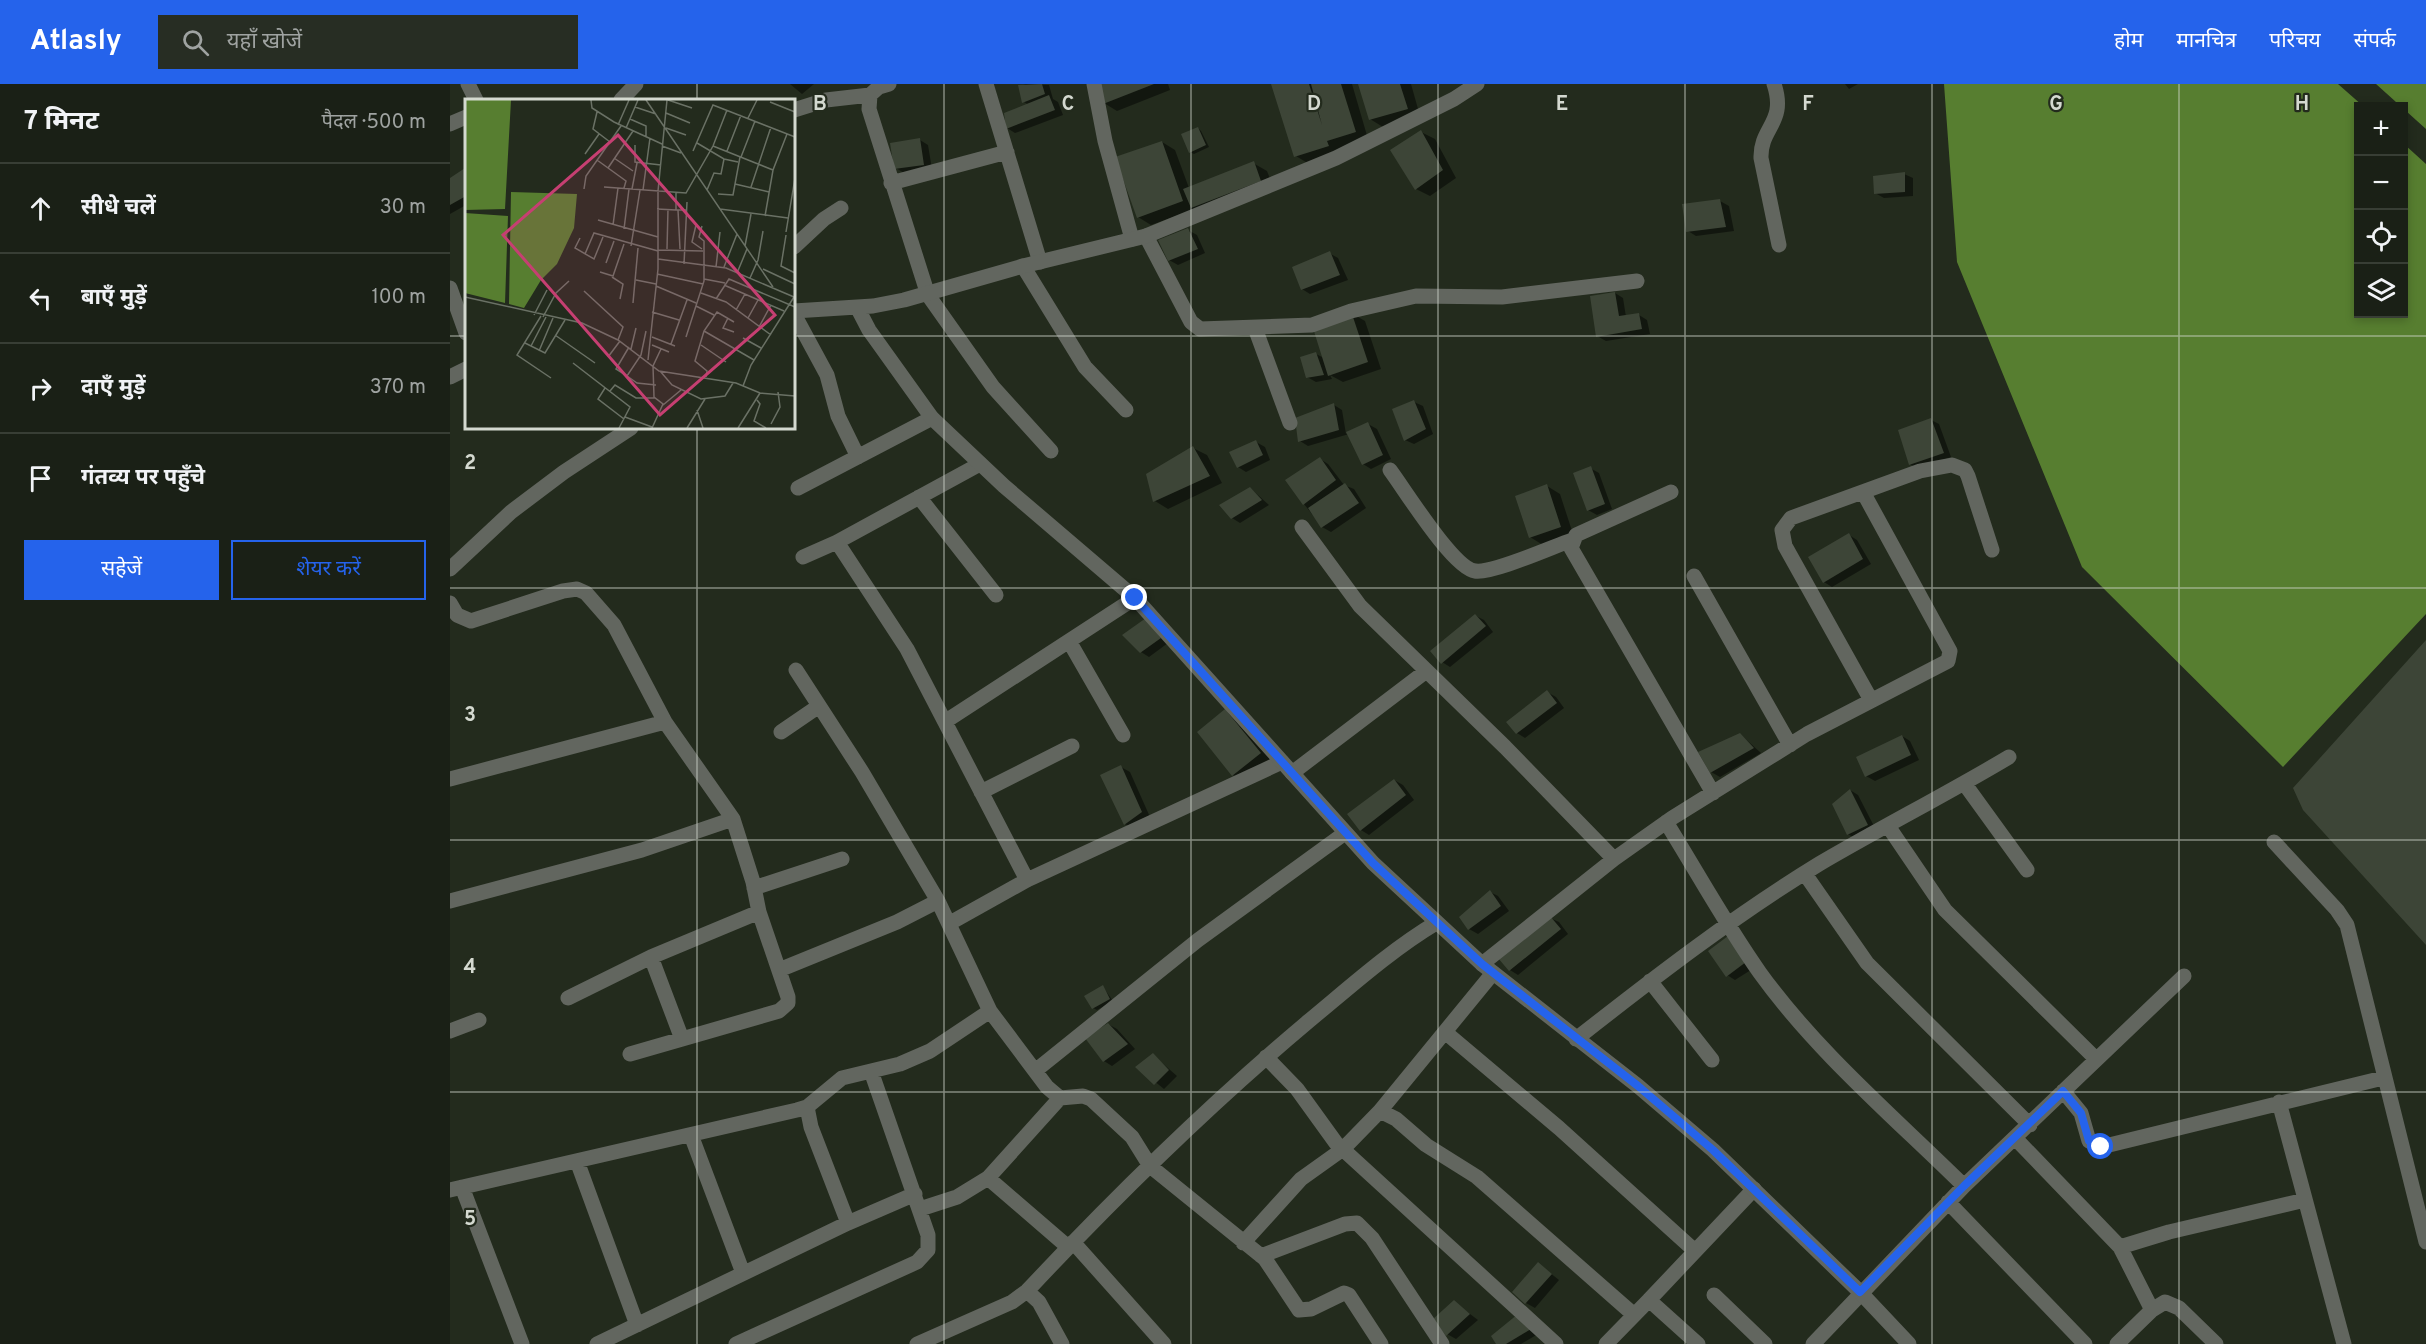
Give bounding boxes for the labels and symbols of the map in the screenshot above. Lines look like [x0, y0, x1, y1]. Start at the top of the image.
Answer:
text: B [813, 92, 827, 118]
text: C [1062, 92, 1074, 118]
text: D [1307, 92, 1321, 118]
text: E [1556, 92, 1568, 118]
text: F [1802, 92, 1814, 118]
text: G [2049, 92, 2063, 118]
text: H [2295, 92, 2309, 118]
inset map [465, 99, 795, 429]
text: 2 [464, 451, 476, 477]
route end [1121, 584, 1147, 610]
text: 3 [464, 703, 476, 729]
text: 4 [464, 955, 476, 981]
route start [2087, 1133, 2113, 1159]
text: 5 [464, 1207, 476, 1233]

